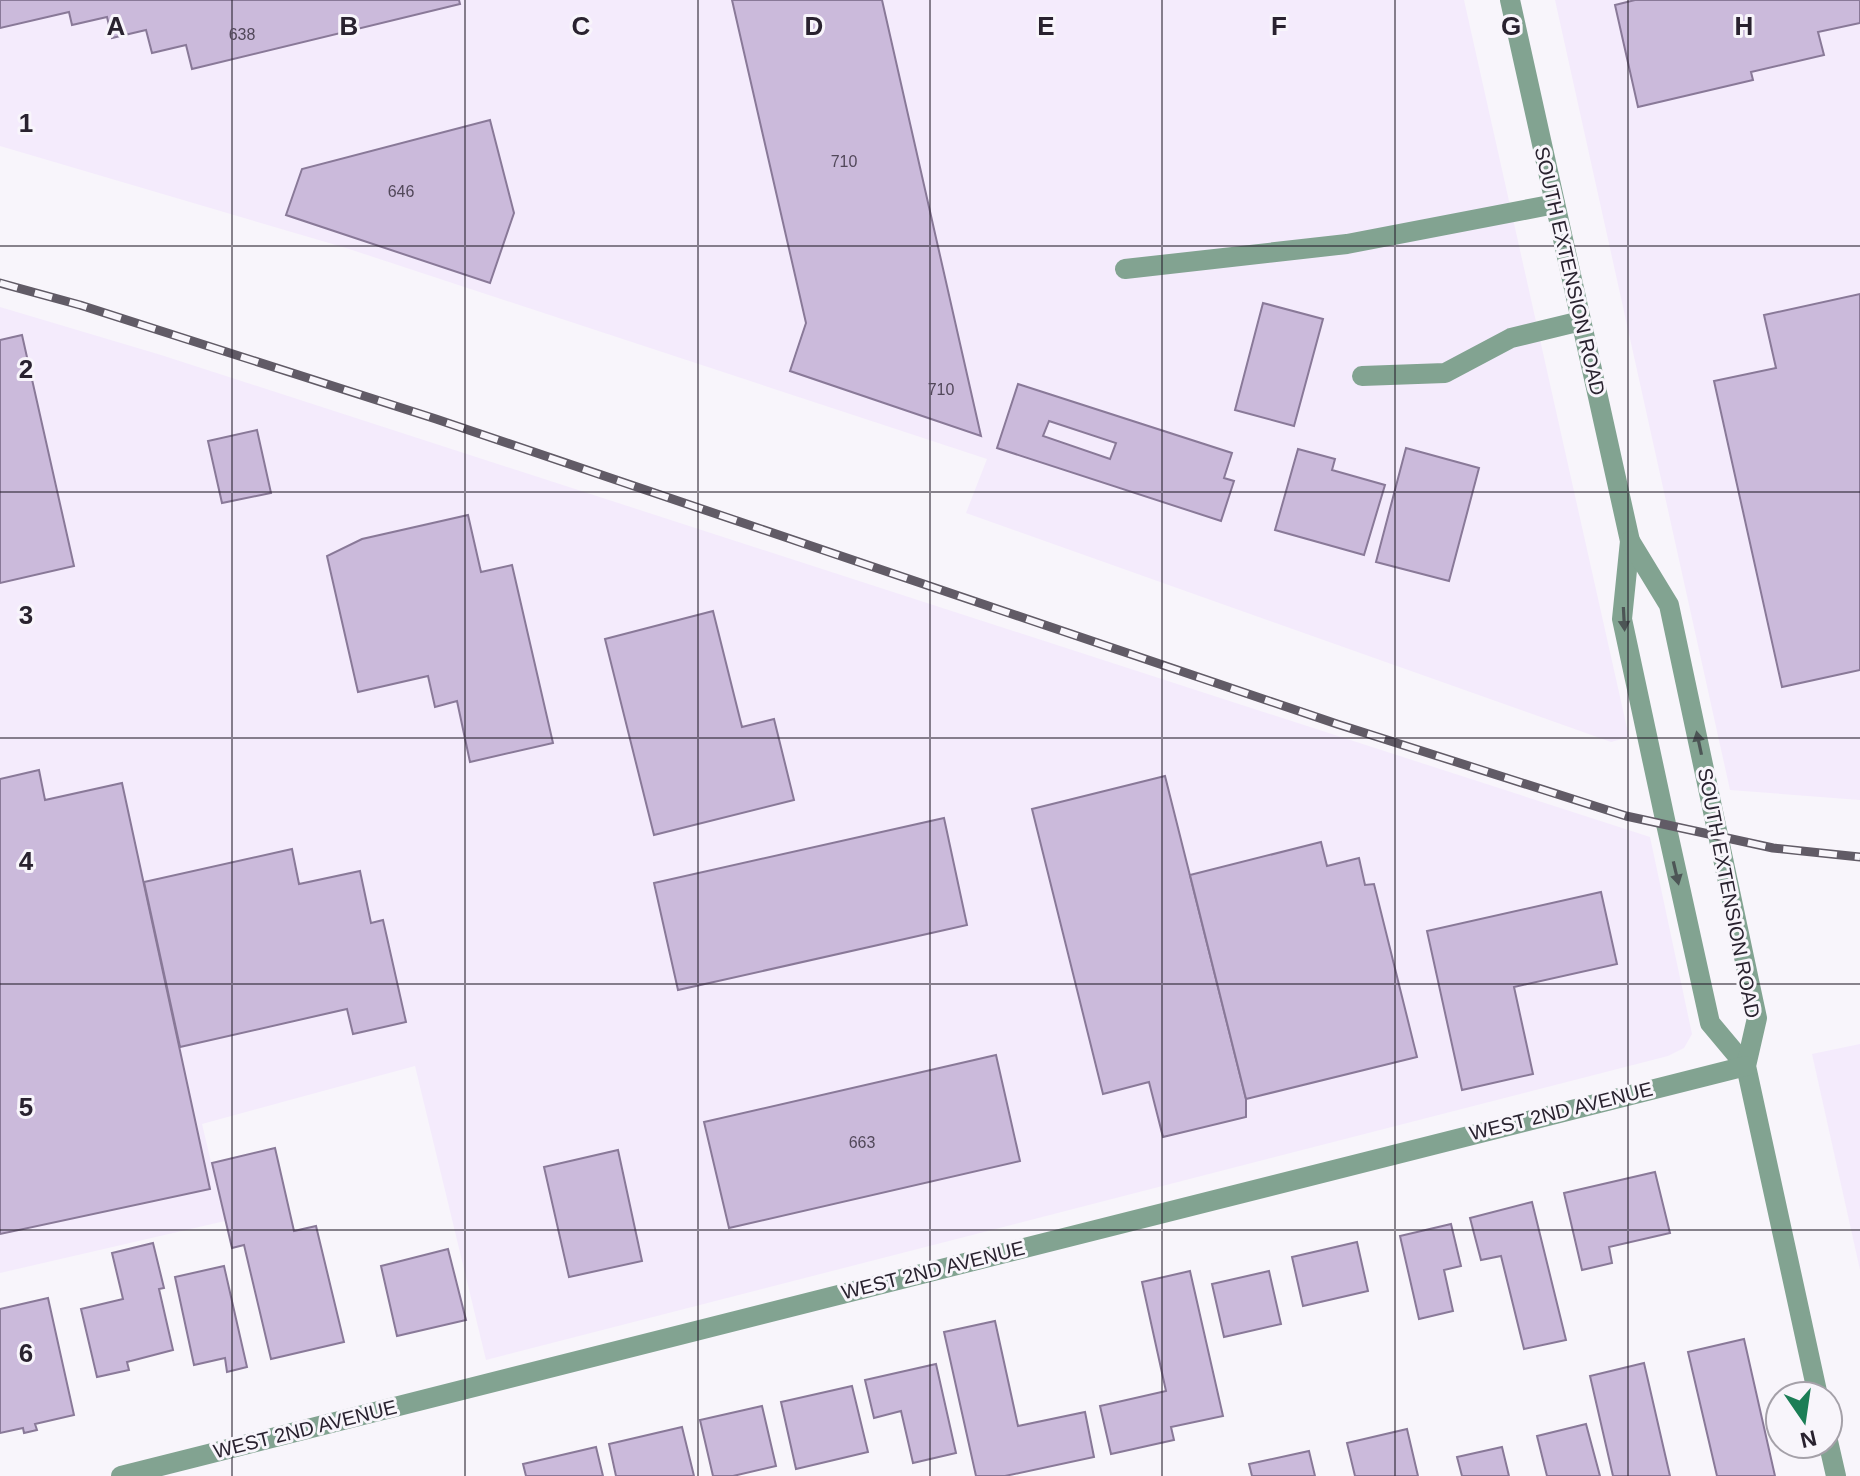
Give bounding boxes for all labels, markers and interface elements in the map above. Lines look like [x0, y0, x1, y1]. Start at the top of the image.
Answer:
text: A [107, 11, 126, 41]
text: B [340, 11, 358, 41]
text: C [572, 11, 591, 41]
text: D [805, 11, 823, 41]
text: E [1037, 11, 1055, 41]
text: F [1271, 11, 1287, 41]
text: G [1501, 11, 1521, 41]
text: H [1735, 11, 1753, 41]
house number: 638 [229, 26, 255, 43]
text: 1 [19, 108, 33, 138]
street label: SOUTH EXTENSION ROAD [1531, 145, 1609, 397]
house number: 710 [831, 153, 857, 170]
house number: 646 [388, 183, 414, 200]
text: 2 [19, 354, 33, 384]
house number: 710 [928, 381, 954, 398]
text: 3 [19, 600, 33, 630]
one-way arrow [1618, 607, 1631, 632]
one-way arrow [1692, 730, 1705, 755]
street label: SOUTH EXTENSION ROAD [1694, 766, 1764, 1020]
text: 4 [19, 846, 34, 876]
one-way arrow [1671, 861, 1683, 886]
street label: WEST 2ND AVENUE [1467, 1078, 1655, 1144]
text: 5 [19, 1092, 33, 1122]
house number: 663 [849, 1134, 875, 1151]
street label: WEST 2ND AVENUE [839, 1237, 1027, 1303]
text: 6 [19, 1338, 33, 1368]
north arrow [1764, 1380, 1844, 1460]
street label: WEST 2ND AVENUE [211, 1396, 399, 1462]
text: N [1798, 1425, 1819, 1453]

